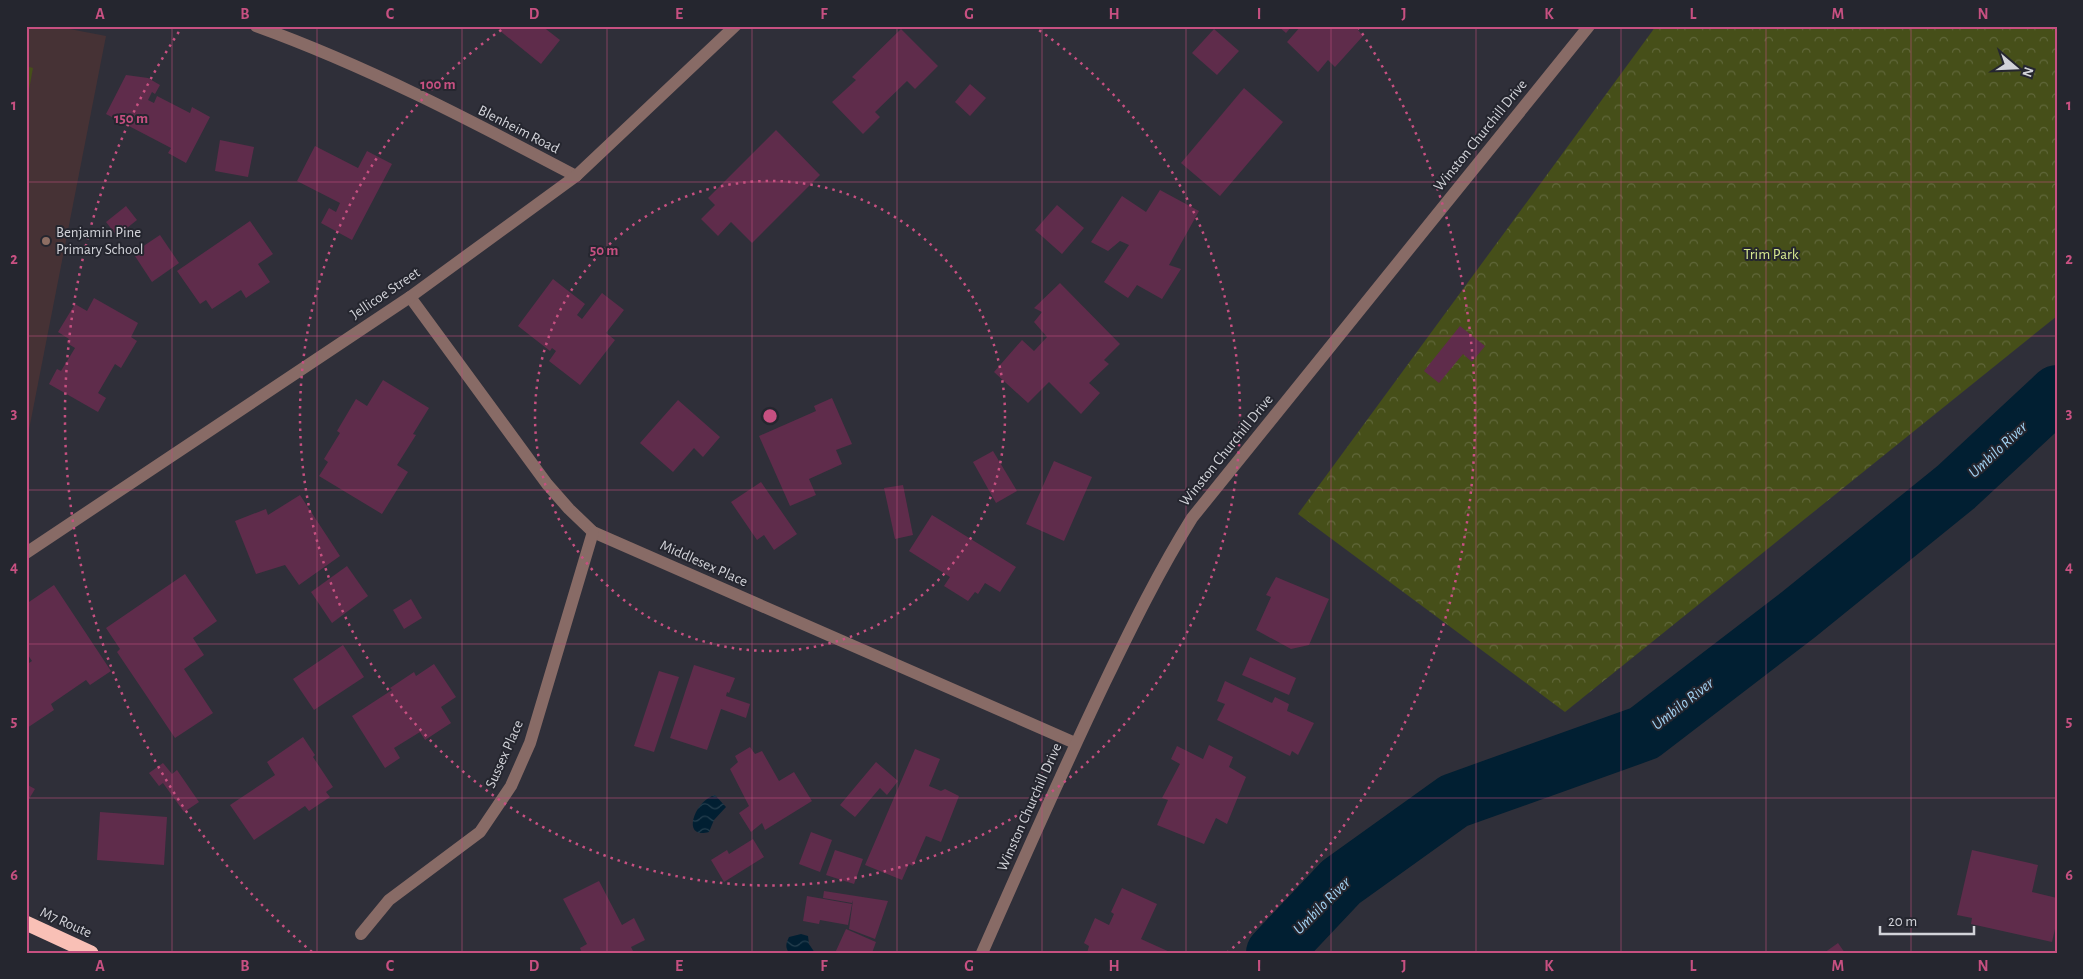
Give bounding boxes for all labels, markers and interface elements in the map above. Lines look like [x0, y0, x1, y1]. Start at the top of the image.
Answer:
text: A [95, 6, 105, 22]
text: B [240, 6, 250, 22]
text: C [386, 6, 395, 22]
text: D [529, 6, 540, 22]
text: E [675, 6, 683, 22]
text: F [820, 6, 828, 22]
text: G [964, 6, 974, 22]
text: H [1108, 6, 1120, 22]
text: I [1257, 6, 1261, 22]
text: J [1401, 6, 1407, 22]
text: K [1544, 6, 1554, 22]
text: L [1690, 6, 1697, 22]
text: M [1832, 6, 1844, 22]
text: N [1977, 6, 1989, 22]
north arrow [1990, 42, 2040, 92]
text: N [2019, 65, 2036, 79]
text: 100 m [420, 77, 456, 92]
street label: Winston Churchill Drive [1431, 77, 1530, 194]
text: 1 [11, 97, 17, 113]
text: 1 [2066, 97, 2072, 113]
street label: Blenheim Road [476, 103, 562, 156]
text: 150 m [114, 111, 148, 126]
place label: Benjamin Pine Primary School [56, 225, 144, 257]
marker: Benjamin Pine Primary School [40, 235, 52, 247]
text: 50 m [590, 243, 618, 258]
park label: Trim Park [1743, 247, 1799, 262]
text: 2 [10, 251, 18, 267]
text: 2 [2065, 251, 2073, 267]
street label: Jellicoe Street [348, 265, 423, 322]
street label: Winston Churchill Drive [1177, 392, 1276, 509]
text: 3 [11, 405, 18, 421]
text: 3 [2066, 405, 2073, 421]
centre of rings [761, 407, 779, 425]
water label: Umbilo River [1965, 418, 2031, 481]
street label: Middlesex Place [658, 537, 750, 589]
text: 4 [10, 559, 18, 575]
text: 4 [2065, 559, 2073, 575]
water label: Umbilo River [1649, 674, 1717, 733]
text: 5 [11, 713, 18, 729]
text: 5 [2066, 713, 2073, 729]
street label: Sussex Place [483, 718, 526, 791]
street label: Winston Churchill Drive [994, 741, 1065, 874]
text: 6 [10, 867, 18, 883]
text: 6 [2065, 867, 2073, 883]
water label: Umbilo River [1290, 873, 1354, 937]
street label: M7 Route [38, 904, 94, 940]
scale bar [1880, 904, 1974, 936]
text: 20 m [1888, 914, 1917, 929]
text: A [95, 958, 105, 974]
text: B [240, 958, 250, 974]
text: C [386, 958, 395, 974]
text: D [529, 958, 540, 974]
text: E [675, 958, 683, 974]
text: F [820, 958, 828, 974]
text: G [964, 958, 974, 974]
text: H [1108, 958, 1120, 974]
text: I [1257, 958, 1261, 974]
text: J [1401, 958, 1407, 974]
text: K [1544, 958, 1554, 974]
text: L [1690, 958, 1697, 974]
text: M [1832, 958, 1844, 974]
text: N [1977, 958, 1989, 974]

